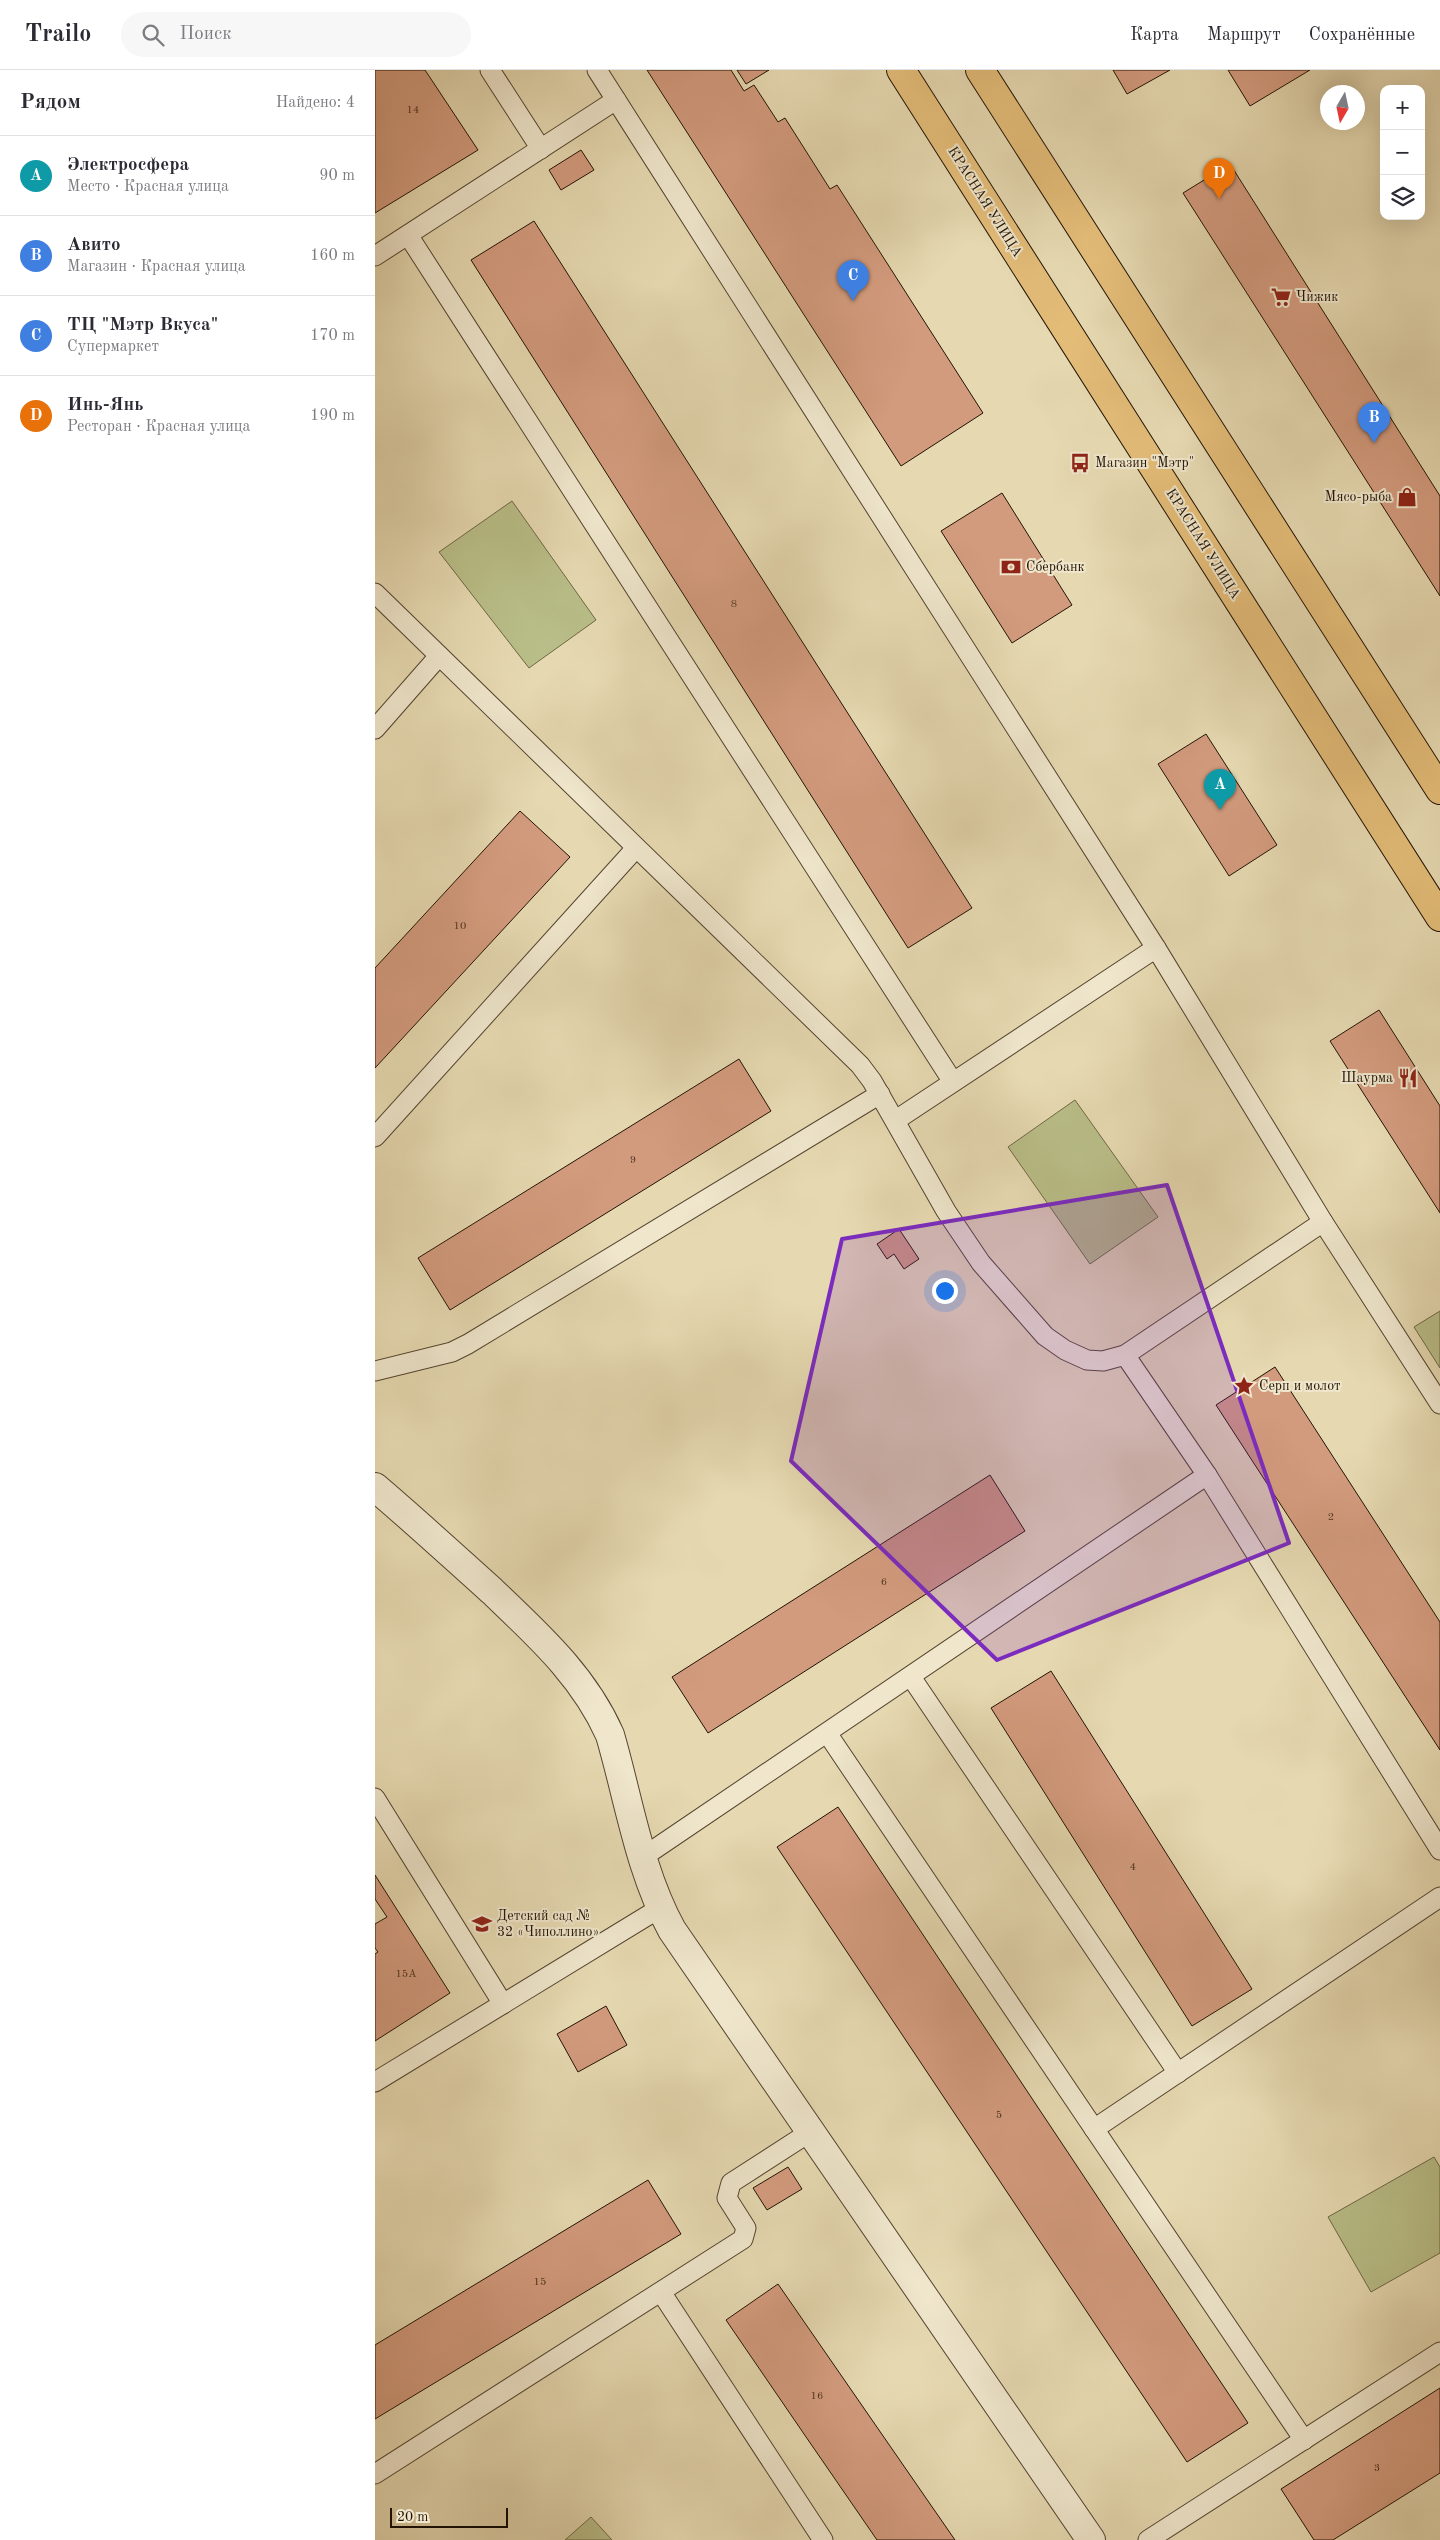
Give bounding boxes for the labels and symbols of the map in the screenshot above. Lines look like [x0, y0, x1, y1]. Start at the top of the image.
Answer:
north arrow [1320, 85, 1365, 130]
house number: 14 [407, 105, 419, 116]
street label: КРАСНАЯ УЛИЦА [945, 144, 1025, 260]
pin: D [1203, 158, 1235, 199]
pin: C [837, 260, 869, 301]
supermarket icon: Чижик [1270, 286, 1292, 308]
place label: Чижик [1296, 290, 1338, 304]
pin: B [1358, 402, 1390, 443]
bus stop icon: Магазин "Мэтр" [1069, 452, 1091, 474]
place label: Магазин "Мэтр" [1095, 456, 1194, 470]
street label: КРАСНАЯ УЛИЦА [1163, 486, 1243, 602]
shop icon: Мясо-рыба [1396, 486, 1418, 508]
place label: Мясо-рыба [1324, 490, 1392, 504]
bank icon: Сбербанк [1000, 556, 1022, 578]
place label: Сбербанк [1026, 560, 1085, 574]
house number: 8 [731, 599, 737, 610]
pin: A [1204, 769, 1236, 810]
house number: 10 [454, 921, 466, 932]
restaurant icon: Шаурма [1397, 1067, 1419, 1089]
place label: Шаурма [1341, 1071, 1393, 1085]
house number: 9 [630, 1155, 636, 1166]
your location [932, 1278, 958, 1304]
place icon: Серп и молот [1233, 1375, 1255, 1397]
place label: Серп и молот [1259, 1379, 1341, 1393]
house number: 2 [1328, 1512, 1334, 1523]
house number: 6 [881, 1577, 887, 1588]
house number: 4 [1130, 1862, 1136, 1873]
place label: Детский сад № 32 «Чиполлино» [497, 1909, 599, 1939]
school or university icon: Детский сад № 32 «Чиполлино» [471, 1913, 493, 1935]
house number: 15А [395, 1969, 417, 1980]
house number: 5 [996, 2110, 1002, 2121]
house number: 15 [534, 2277, 546, 2288]
house number: 16 [811, 2391, 823, 2402]
house number: 3 [1374, 2463, 1380, 2474]
scale bar [390, 2505, 507, 2528]

